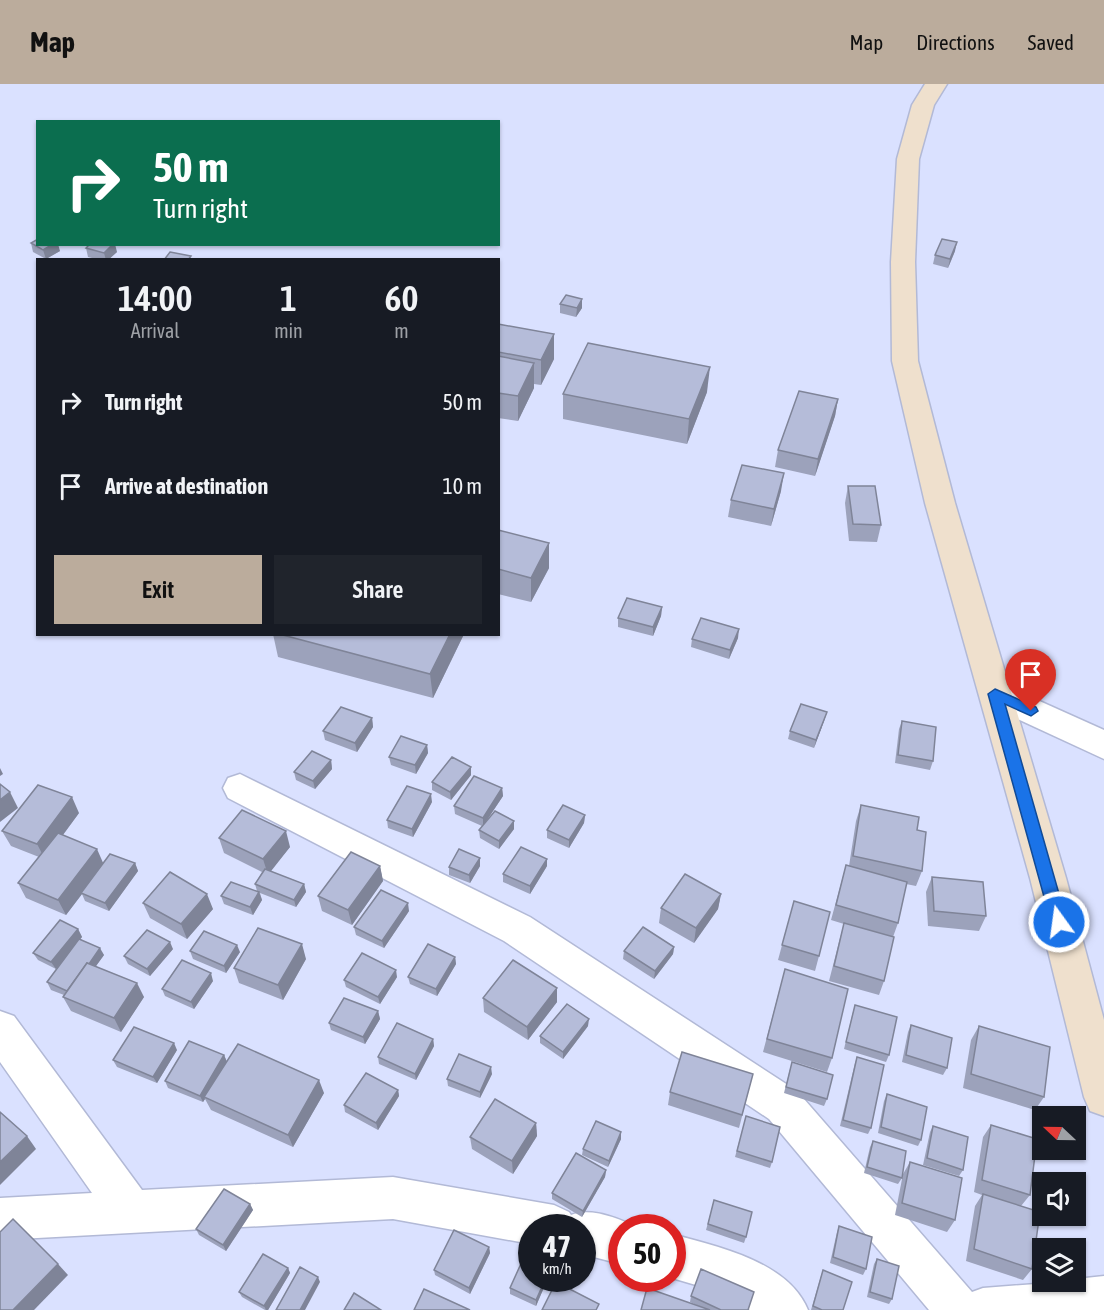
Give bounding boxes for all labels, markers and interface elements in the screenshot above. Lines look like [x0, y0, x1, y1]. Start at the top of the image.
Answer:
text: Map [30, 26, 75, 58]
text: Map [849, 30, 883, 54]
text: Directions [916, 30, 995, 54]
text: Saved [1028, 30, 1074, 54]
text: 50 m [153, 143, 228, 191]
icon: right [54, 144, 132, 222]
text: Turn right [153, 193, 248, 224]
text: 14:00 [118, 277, 192, 319]
text: 1 [280, 277, 297, 319]
text: 60 [384, 277, 418, 319]
text: Arrival [131, 319, 179, 342]
text: min [274, 319, 303, 342]
text: m [394, 319, 409, 342]
icon: right [54, 386, 87, 419]
text: Turn right [105, 389, 182, 415]
text: 50 m [442, 389, 482, 415]
icon: arrive [54, 470, 87, 503]
text: Arrive at destination [105, 473, 268, 499]
text: 10 m [442, 473, 482, 499]
button: Exit [54, 555, 262, 624]
button: Share [274, 555, 482, 624]
pin [1005, 649, 1056, 711]
icon: arrive [1014, 658, 1047, 691]
position arrow [1027, 890, 1091, 954]
north arrow [1032, 1106, 1086, 1160]
map controls [1032, 1106, 1086, 1292]
button: sound [1032, 1172, 1086, 1226]
speed limit sign: 50 [608, 1214, 686, 1292]
text: 47 [543, 1229, 571, 1263]
button: layers [1032, 1238, 1086, 1292]
text: km/h [542, 1260, 572, 1277]

